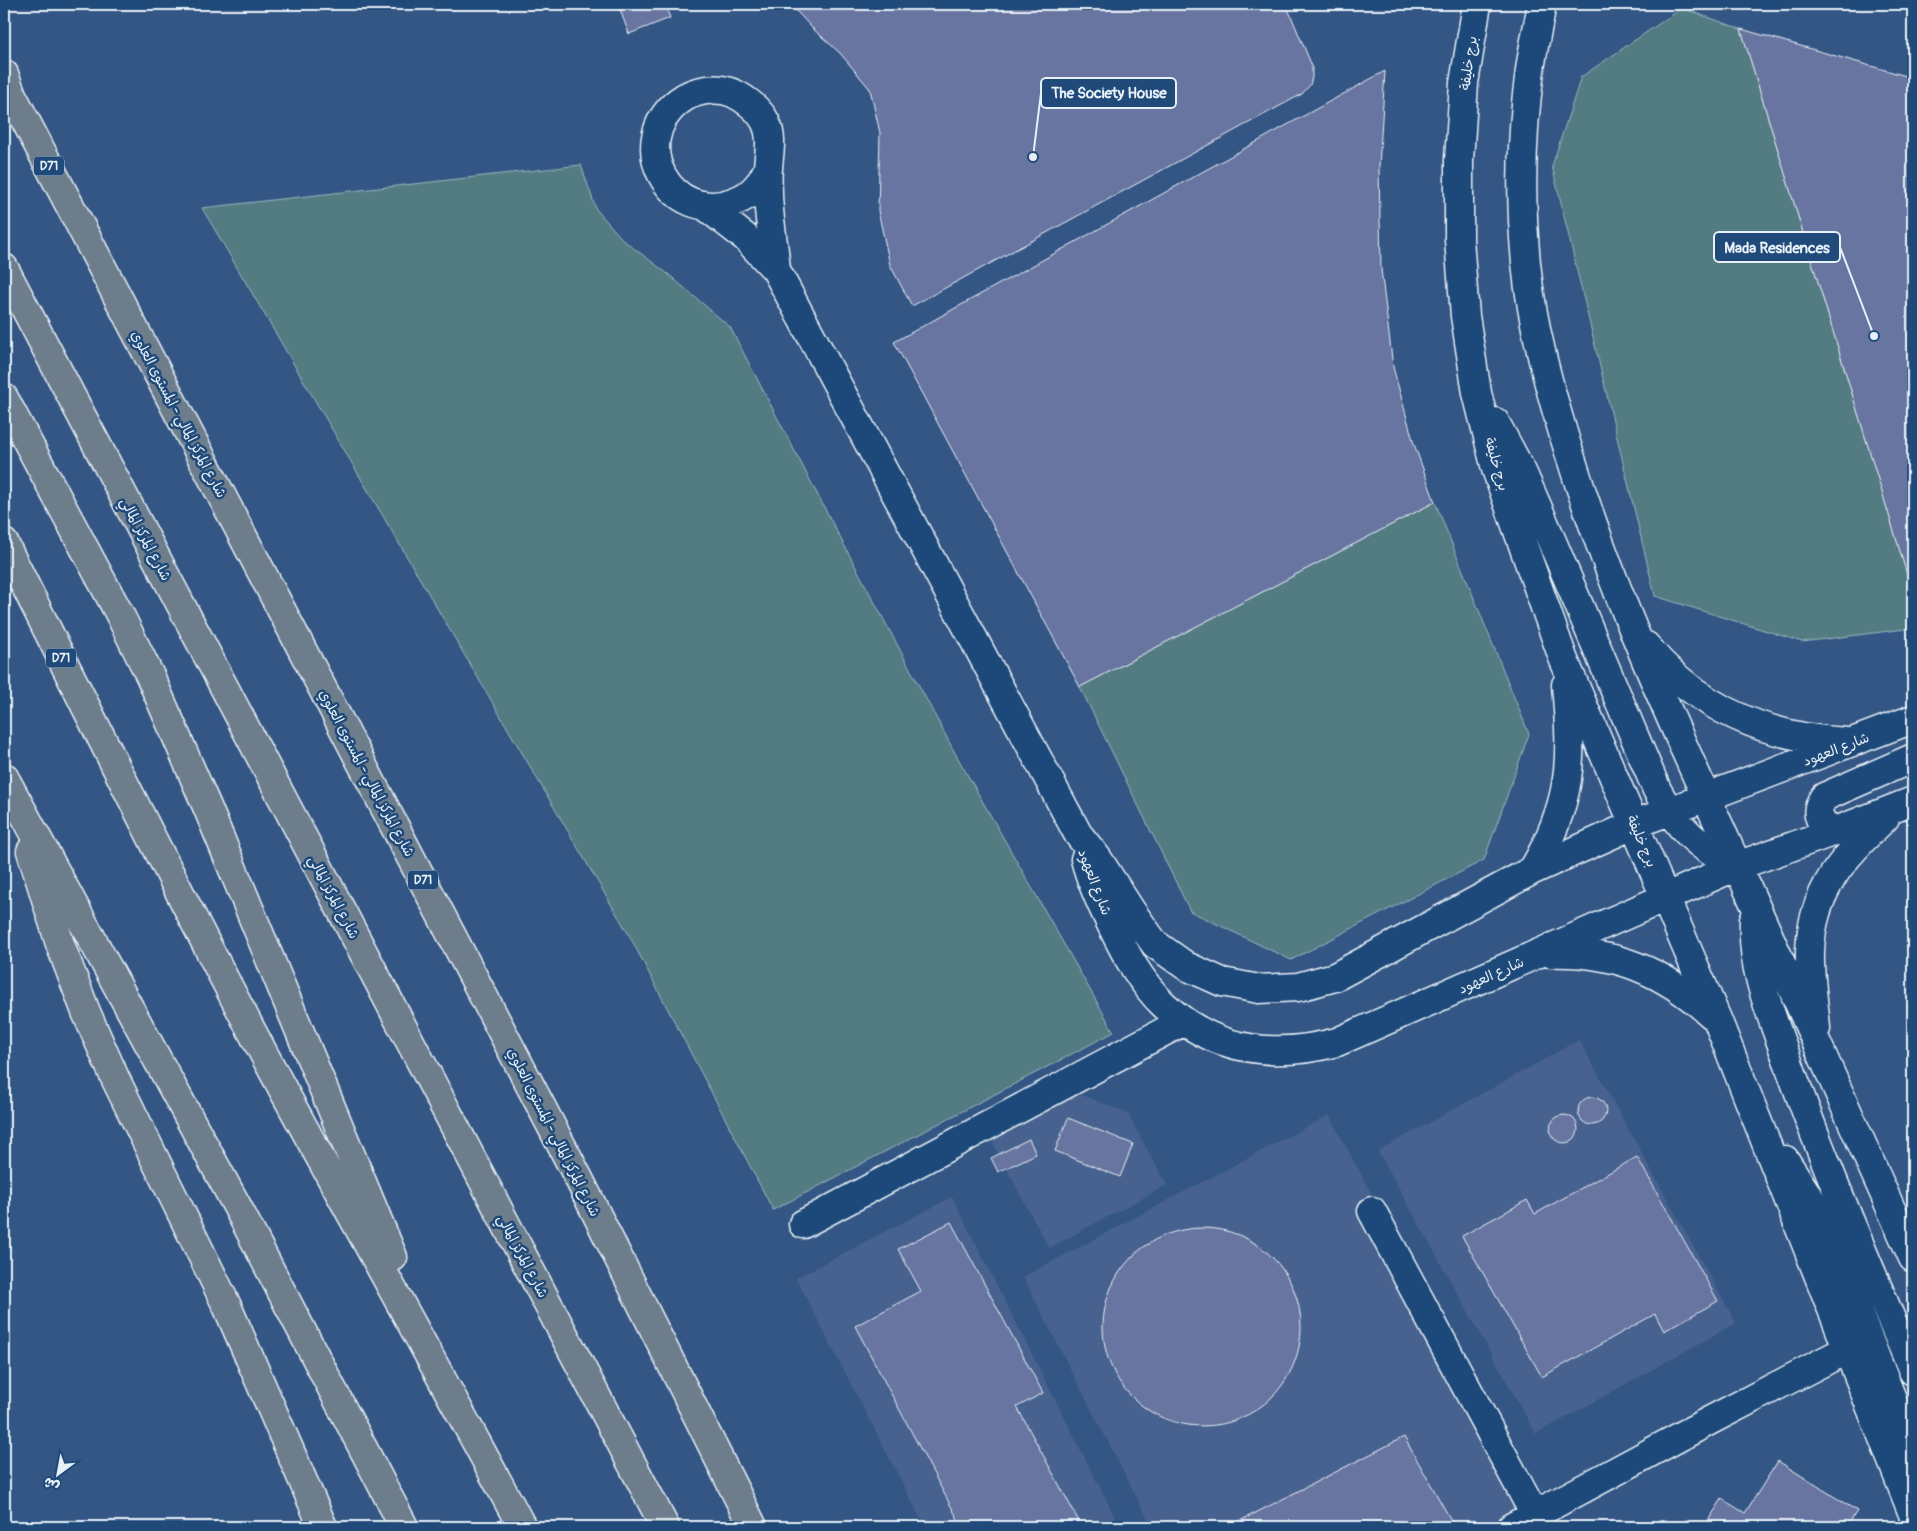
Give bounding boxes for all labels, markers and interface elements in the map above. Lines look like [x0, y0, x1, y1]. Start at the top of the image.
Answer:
street label: برج خليفة [1456, 35, 1482, 91]
callout: The Society House [1041, 78, 1176, 108]
text: The Society House [1050, 84, 1167, 103]
road number: D71 [34, 157, 64, 176]
callout: Mada Residences [1714, 232, 1840, 262]
text: Mada Residences [1724, 239, 1830, 258]
street label: شارع المركز المالي - المستوى العلوي [124, 328, 230, 503]
street label: برج خليفة [1480, 436, 1512, 493]
street label: شارع المركز المالي [113, 495, 175, 586]
road number: D71 [46, 648, 76, 668]
street label: شارع المركز المالي - المستوى العلوي [312, 687, 418, 862]
street label: شارع العهود [1801, 729, 1872, 771]
street label: برج خليفة [1622, 813, 1660, 870]
street label: شارع العهود [1073, 847, 1115, 918]
street label: شارع المركز المالي [301, 853, 363, 944]
road number: D71 [408, 870, 438, 890]
street label: شارع العهود [1456, 954, 1527, 998]
street label: شارع المركز المالي - المستوى العلوي [500, 1045, 604, 1221]
street label: شارع المركز المالي [490, 1212, 552, 1303]
north arrow [32, 1448, 82, 1498]
text: ش [40, 1473, 62, 1496]

